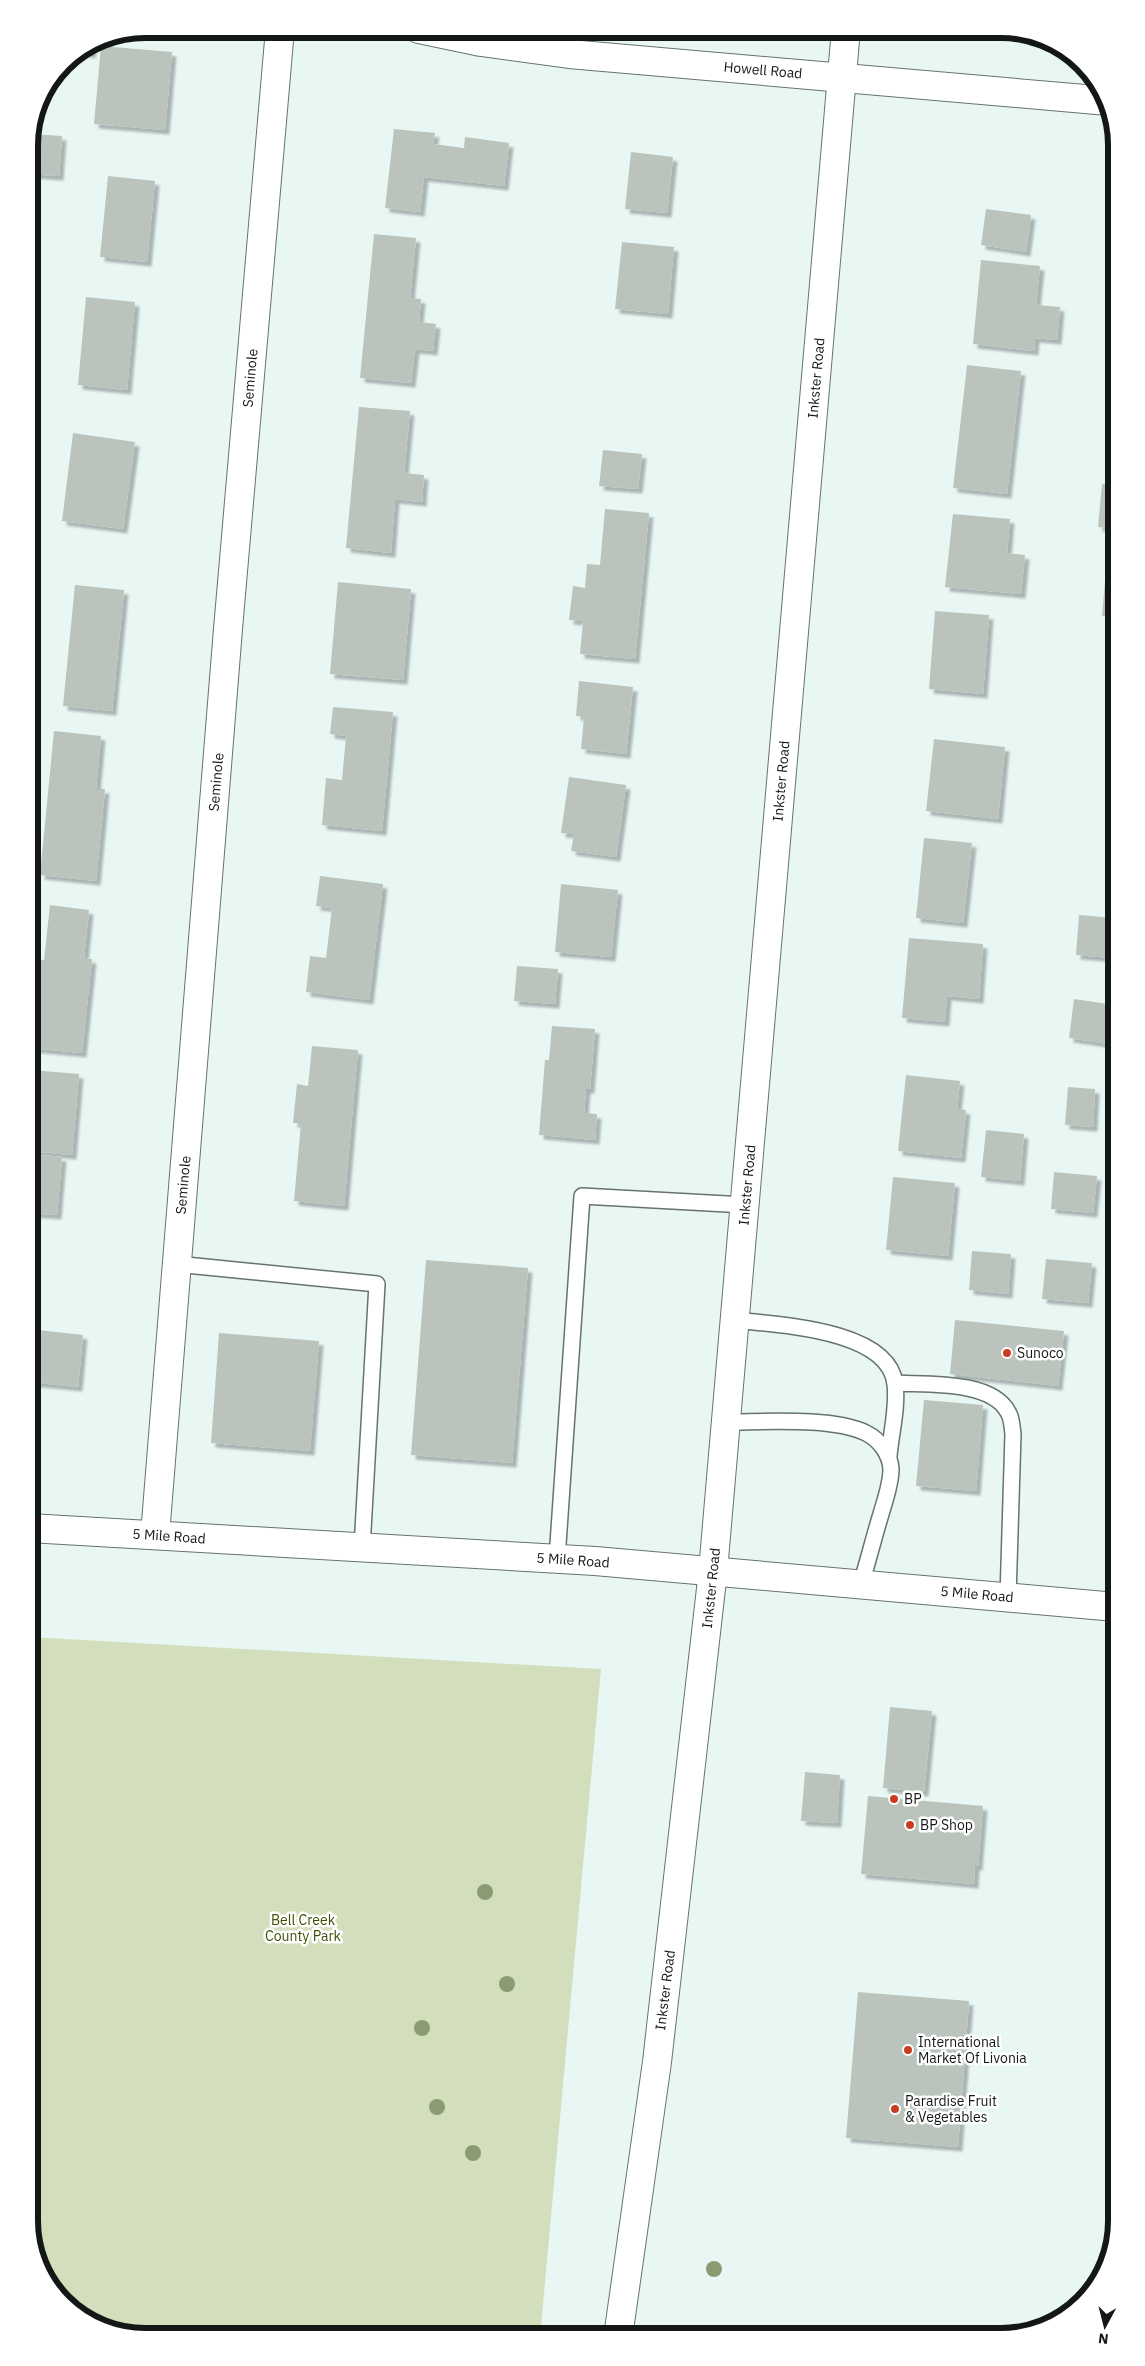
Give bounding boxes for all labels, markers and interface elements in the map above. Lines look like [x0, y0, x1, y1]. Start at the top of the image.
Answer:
street label: Howell Road [723, 58, 803, 82]
street label: Inkster Road [804, 337, 828, 419]
street label: Seminole [238, 348, 262, 408]
street label: Inkster Road [769, 740, 793, 822]
street label: Seminole [204, 752, 228, 812]
street label: Inkster Road [735, 1144, 759, 1226]
street label: Seminole [171, 1155, 195, 1215]
place label: Sunoco [1017, 1344, 1064, 1362]
marker: Sunoco [1001, 1347, 1013, 1359]
street label: 5 Mile Road [132, 1524, 206, 1548]
street label: Inkster Road [698, 1547, 724, 1629]
street label: 5 Mile Road [536, 1548, 610, 1572]
street label: 5 Mile Road [940, 1582, 1014, 1606]
place label: BP [904, 1790, 922, 1808]
marker: BP [888, 1793, 900, 1805]
place label: BP Shop [920, 1816, 973, 1834]
marker: BP Shop [904, 1819, 916, 1831]
park label: Bell Creek County Park [265, 1911, 342, 1945]
street label: Inkster Road [651, 1949, 679, 2031]
place label: International Market Of Livonia [918, 2033, 1027, 2067]
marker: International Market Of Livonia [902, 2044, 914, 2056]
place label: Parardise Fruit & Vegetables [905, 2092, 997, 2126]
marker: Parardise Fruit & Vegetables [889, 2103, 901, 2115]
north arrow [1080, 2301, 1130, 2351]
text: N [1097, 2329, 1110, 2348]

